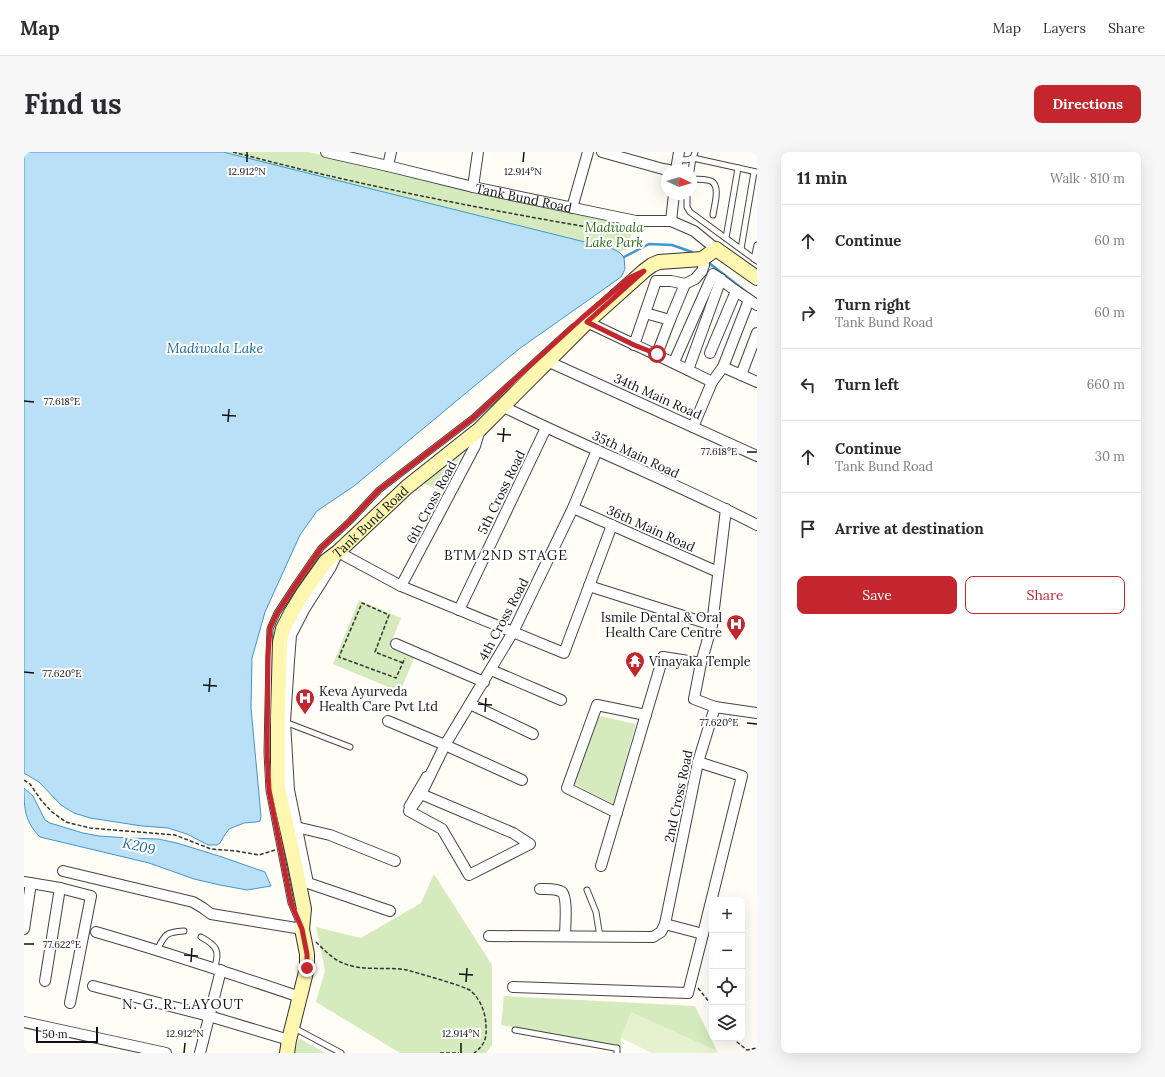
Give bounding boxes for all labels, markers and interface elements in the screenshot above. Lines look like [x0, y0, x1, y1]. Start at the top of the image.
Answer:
text: Map [20, 16, 60, 40]
text: Map [993, 19, 1021, 37]
text: Layers [1043, 19, 1086, 37]
text: Share [1108, 19, 1145, 37]
button: Directions [1034, 85, 1141, 123]
text: Find us [24, 86, 122, 122]
north arrow [661, 164, 697, 200]
text: 12.912°N [228, 165, 266, 178]
text: 12.914°N [504, 165, 542, 178]
text: 11 min [797, 167, 847, 189]
text: Walk · 810 m [1050, 170, 1125, 187]
street label: Tank Bund Road [474, 180, 574, 216]
park label: Madiwala Lake Park [585, 219, 644, 251]
icon: ahead [797, 230, 819, 252]
text: Continue [835, 231, 901, 250]
text: 60 m [1094, 232, 1125, 249]
text: Turn right [835, 295, 911, 314]
icon: right [797, 302, 819, 324]
text: 60 m [1094, 304, 1125, 321]
text: Tank Bund Road [835, 314, 933, 331]
water label: Madiwala Lake [167, 339, 264, 357]
route start [648, 345, 666, 363]
street label: 34th Main Road [611, 370, 705, 423]
icon: left [797, 374, 819, 396]
text: Turn left [835, 375, 899, 394]
text: 660 m [1087, 376, 1125, 393]
text: 77.618°E [44, 395, 80, 408]
street label: 35th Main Road [589, 427, 682, 482]
text: Continue [835, 439, 901, 458]
text: 77.618°E [701, 445, 737, 458]
icon: ahead [797, 446, 819, 468]
street label: 5th Cross Road [474, 447, 529, 537]
text: 30 m [1095, 448, 1125, 465]
street label: 6th Cross Road [402, 458, 461, 547]
text: Tank Bund Road [835, 458, 933, 475]
street label: Tank Bund Road [329, 482, 412, 562]
street label: 36th Main Road [604, 501, 698, 556]
icon: arrive [797, 518, 819, 540]
text: Arrive at destination [835, 519, 984, 538]
district label: BTM 2ND STAGE [444, 546, 568, 564]
street label: 4th Cross Road [475, 575, 532, 663]
button: Save [797, 576, 957, 614]
button: Share [965, 576, 1125, 614]
place label: Ismile Dental & Oral Health Care Centre [601, 609, 722, 641]
hospital icon: Ismile Dental & Oral Health Care Centre [725, 613, 747, 641]
temple icon: Vinayaka Temple [624, 650, 646, 678]
place label: Vinayaka Temple [648, 653, 751, 670]
text: 77.620°E [43, 667, 81, 680]
place label: Keva Ayurveda Health Care Pvt Ltd [319, 683, 438, 715]
hospital icon: Keva Ayurveda Health Care Pvt Ltd [294, 687, 316, 715]
text: 77.620°E [700, 716, 738, 729]
street label: 2nd Cross Road [660, 748, 697, 844]
water label: K209 [121, 834, 157, 859]
map controls [709, 897, 745, 1041]
button: + [709, 897, 745, 933]
button: − [709, 933, 745, 969]
text: 77.622°E [43, 938, 81, 951]
route end [298, 959, 316, 977]
button: locate [709, 969, 745, 1005]
district label: N. G. R. LAYOUT [122, 995, 244, 1013]
button: layers [709, 1005, 745, 1041]
scale bar [36, 1025, 98, 1044]
text: 50 m [42, 1027, 68, 1041]
text: 12.912°N [166, 1027, 204, 1040]
text: 12.914°N [442, 1027, 480, 1040]

